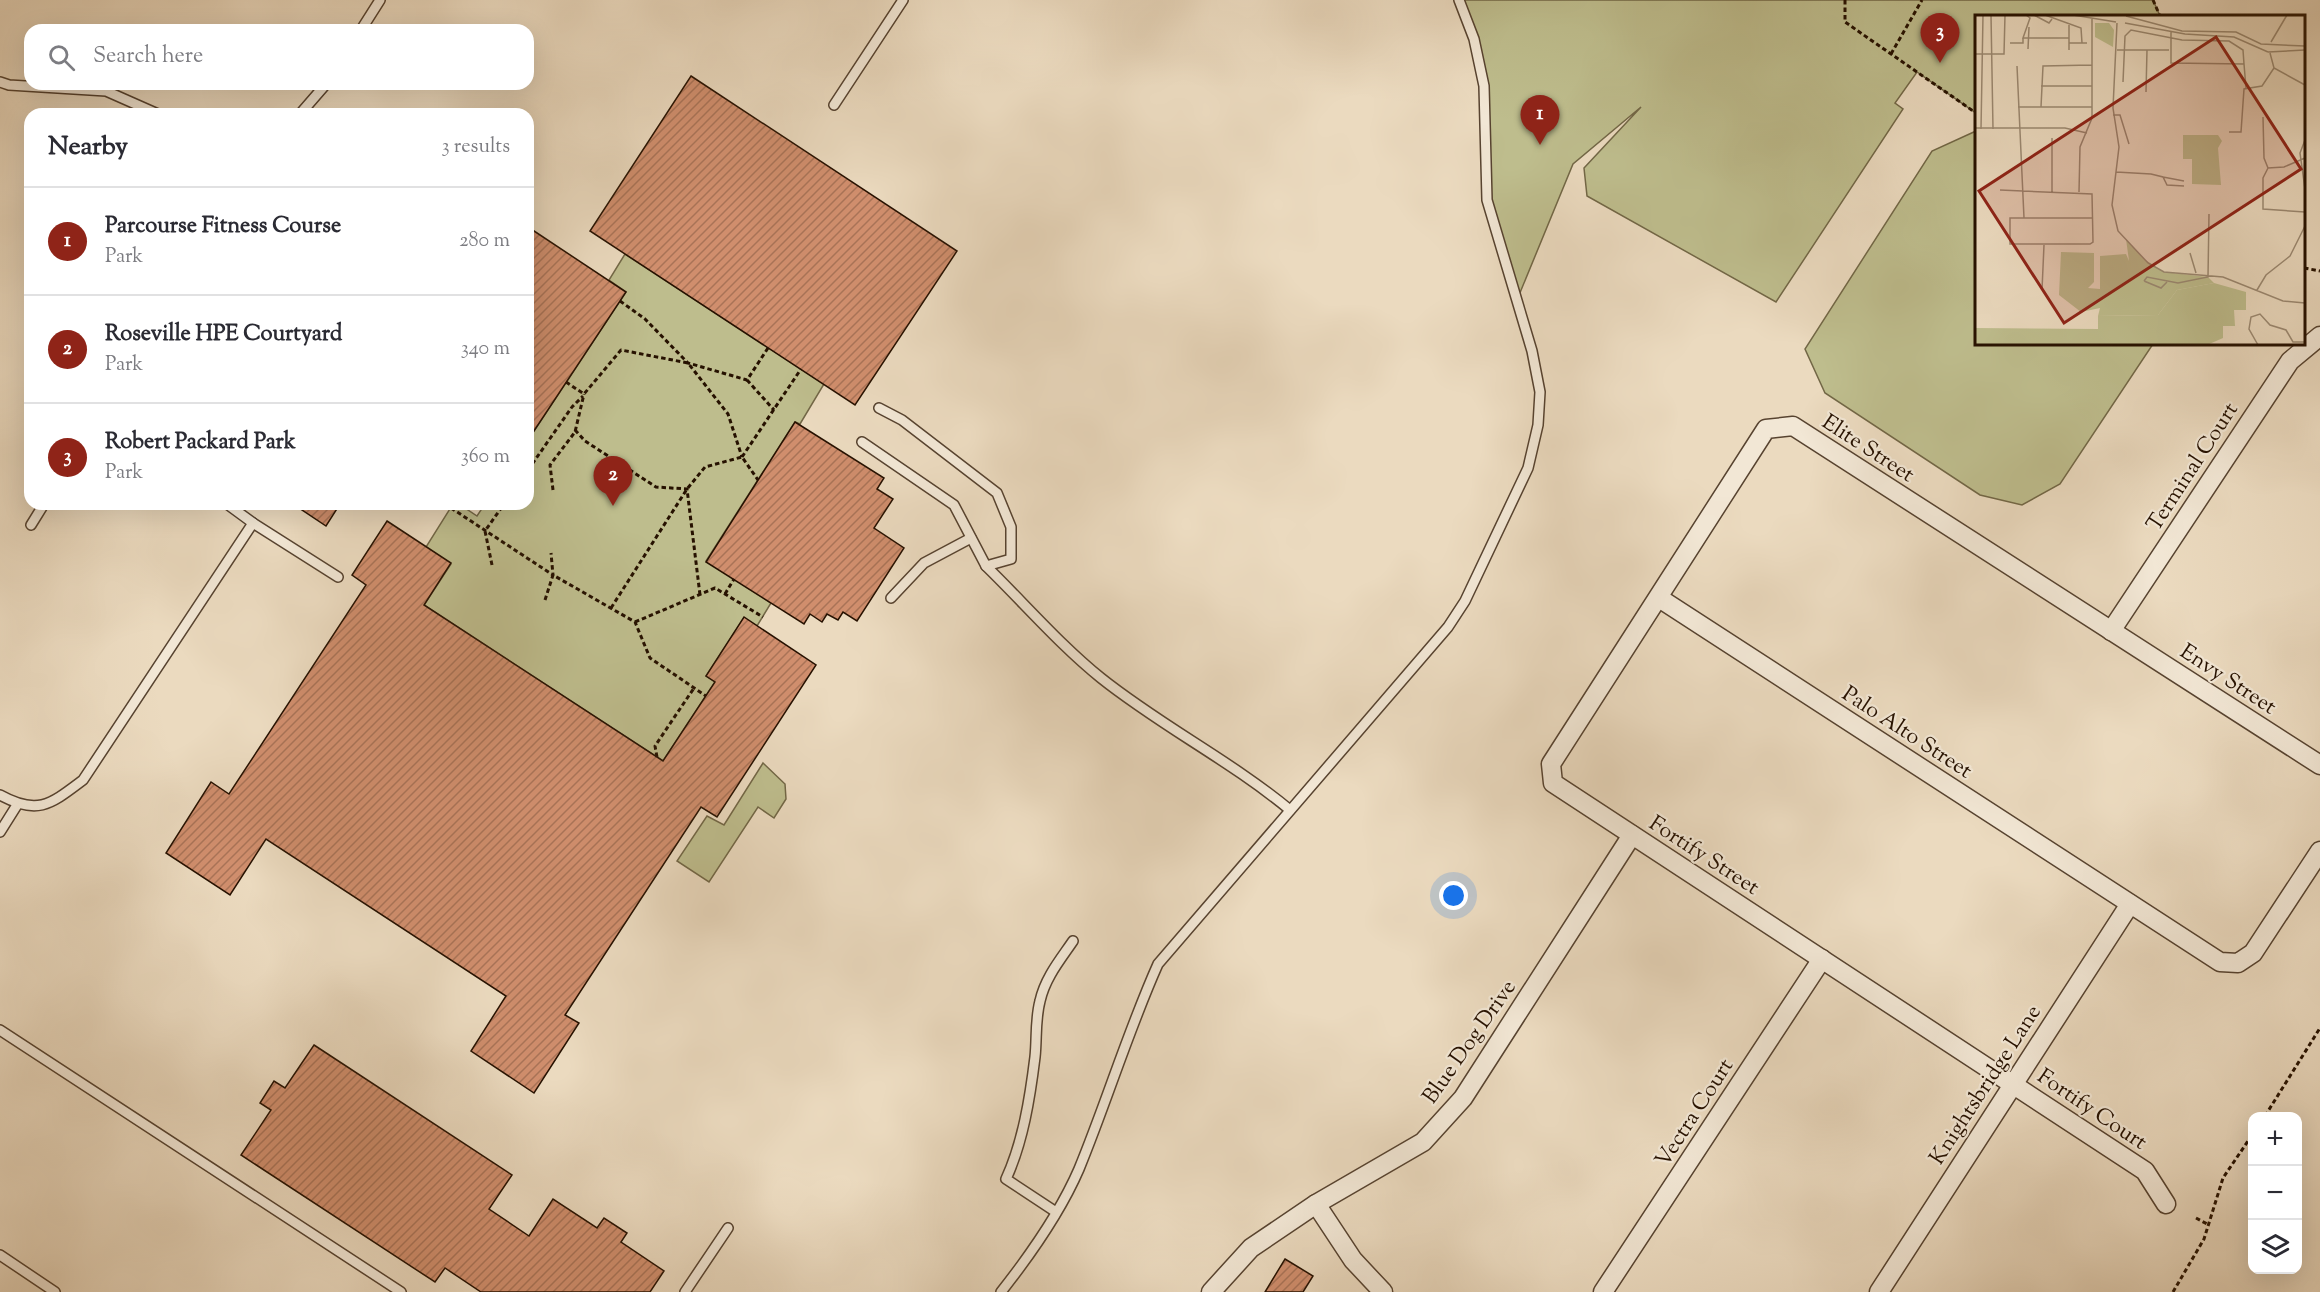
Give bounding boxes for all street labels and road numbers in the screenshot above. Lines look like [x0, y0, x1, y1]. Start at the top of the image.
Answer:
street label: Terminal Court [2140, 396, 2248, 538]
street label: Elite Street [1815, 408, 1920, 492]
street label: Envy Street [2173, 637, 2282, 724]
street label: Palo Alto Street [1835, 679, 1978, 788]
street label: Fortify Street [1642, 809, 1765, 904]
street label: Blue Dog Drive [1416, 974, 1525, 1111]
street label: Knightsbridge Lane [1923, 999, 2050, 1172]
street label: Vectra Court [1648, 1053, 1743, 1174]
street label: Fortify Court [2030, 1062, 2153, 1159]

